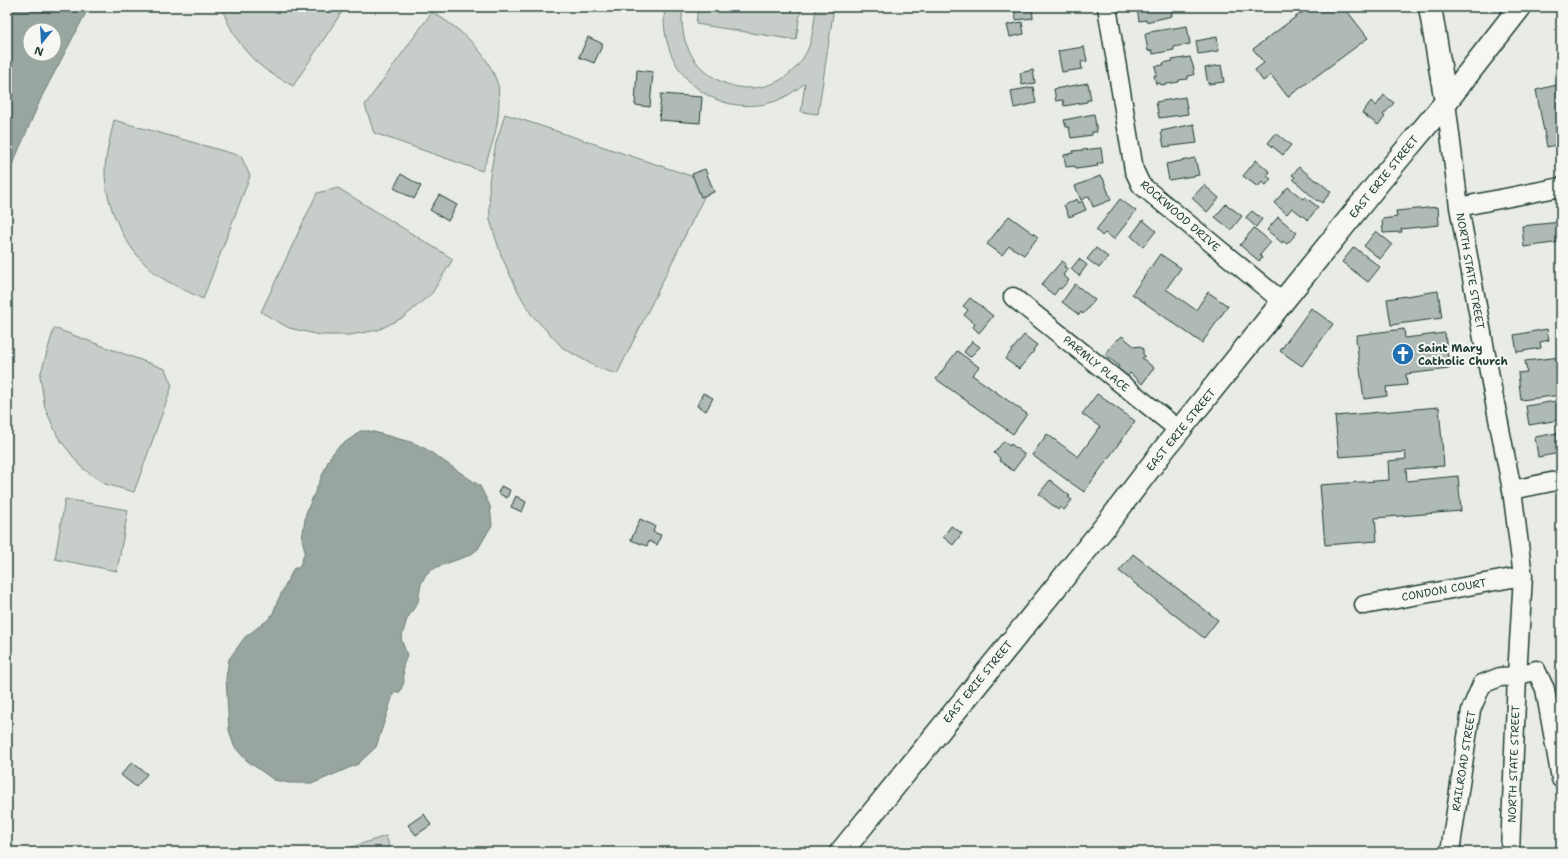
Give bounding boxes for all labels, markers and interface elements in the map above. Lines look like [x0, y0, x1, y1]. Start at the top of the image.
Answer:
north arrow [22, 22, 62, 62]
text: N [32, 42, 46, 60]
street label: EAST ERIE STREET [1346, 132, 1422, 222]
street label: ROCKWOOD DRIVE [1137, 177, 1223, 255]
street label: NORTH STATE STREET [1452, 212, 1488, 331]
street label: PARMLY PLACE [1060, 333, 1132, 396]
church icon: Saint Mary Catholic Church [1390, 341, 1416, 367]
place label: Saint Mary Catholic Church [1418, 341, 1509, 369]
street label: EAST ERIE STREET [1143, 385, 1219, 475]
street label: CONDON COURT [1400, 575, 1488, 605]
street label: EAST ERIE STREET [940, 637, 1016, 727]
street label: NORTH STATE STREET [1504, 705, 1524, 823]
street label: RAILROAD STREET [1449, 709, 1479, 812]

